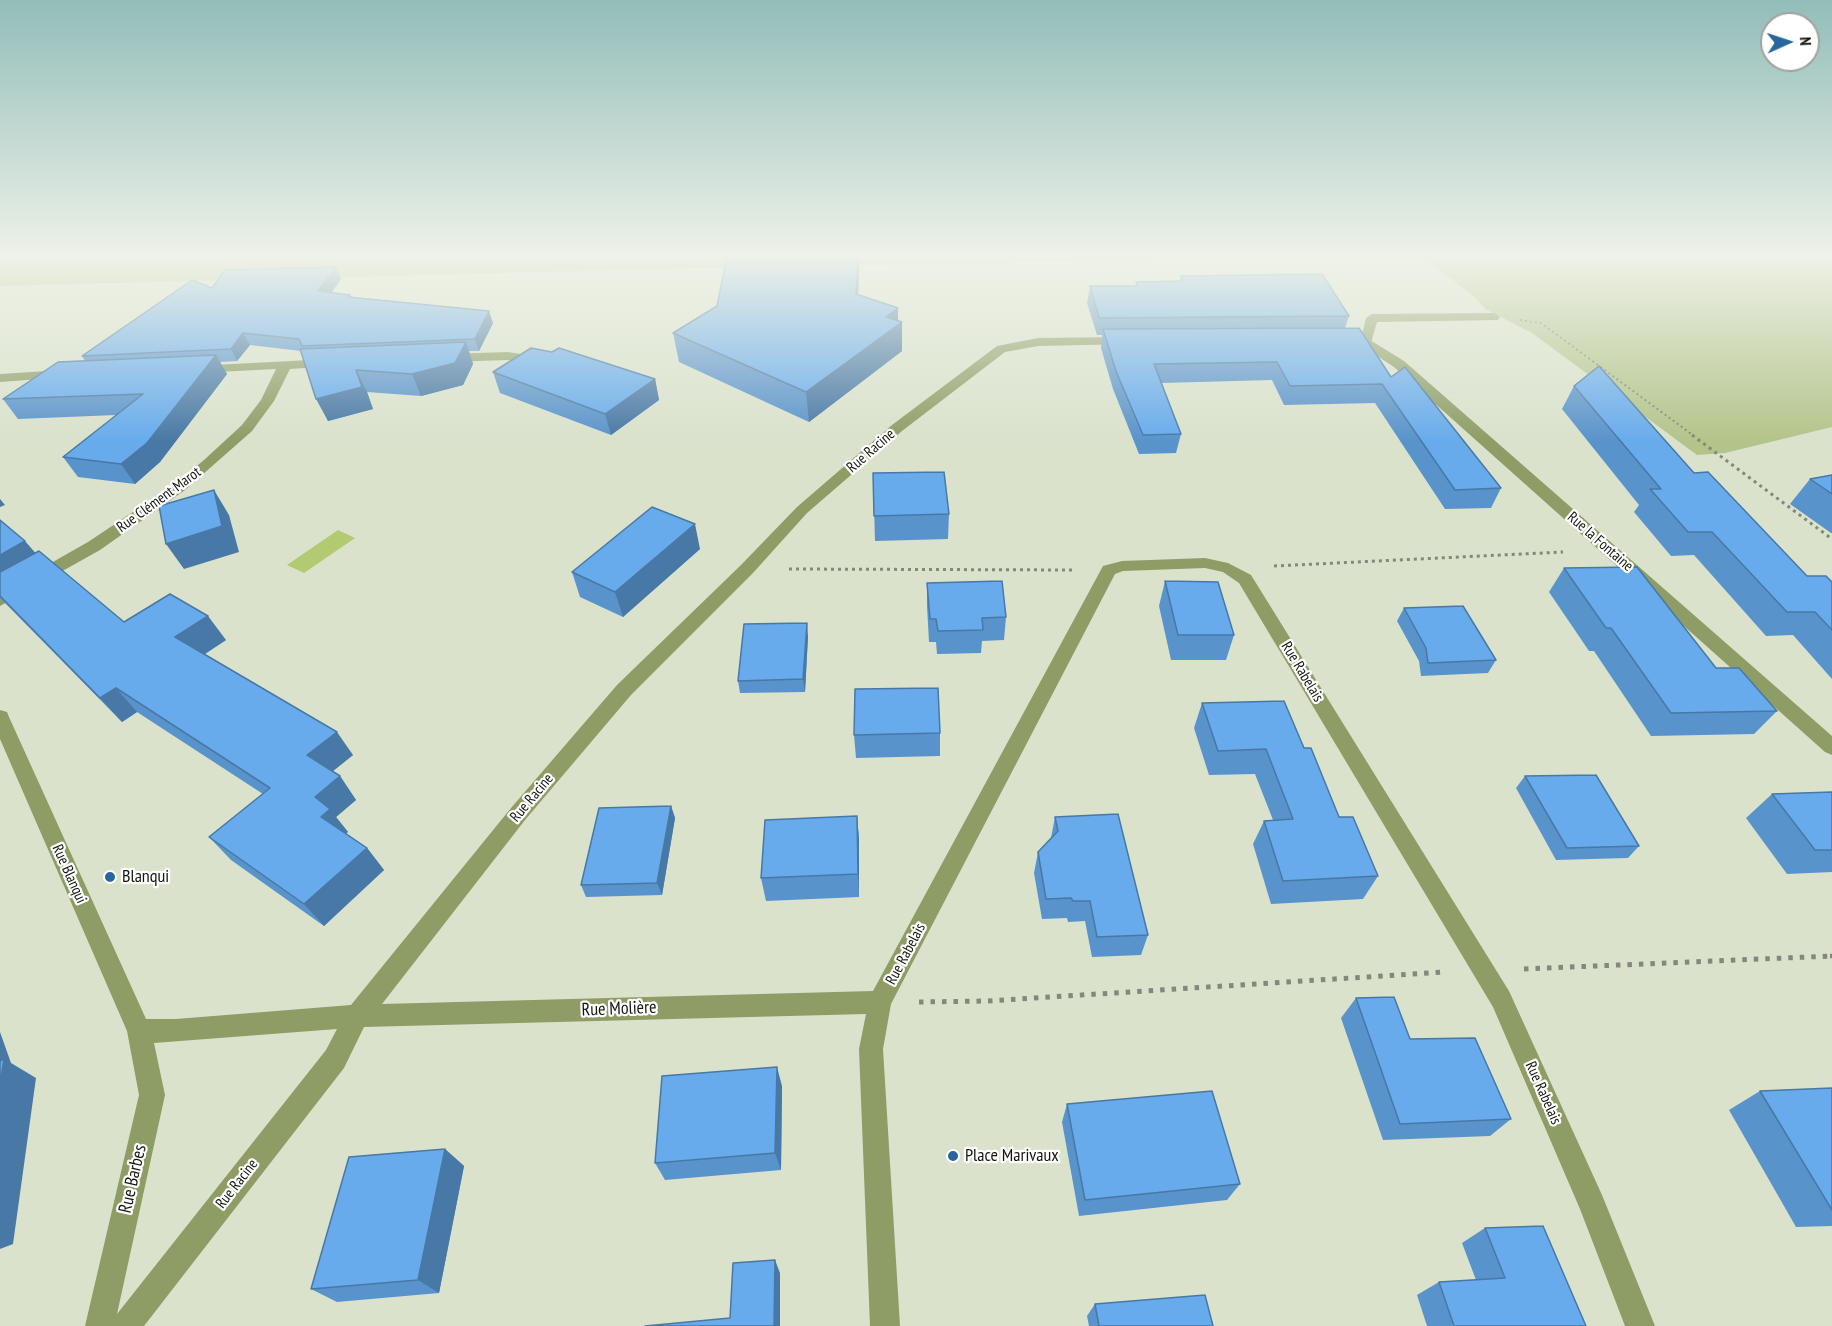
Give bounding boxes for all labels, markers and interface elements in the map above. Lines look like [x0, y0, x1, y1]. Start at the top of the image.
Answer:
north arrow [1760, 12, 1820, 72]
text: N [1796, 36, 1816, 46]
street label: Rue Racine [843, 425, 899, 477]
street label: Rue Clément Marot [113, 463, 205, 537]
street label: Rue la Fontaine [1563, 509, 1637, 575]
street label: Rue Rabelais [1277, 639, 1327, 705]
street label: Rue Racine [507, 770, 557, 826]
street label: Rue Blanqui [48, 842, 90, 906]
place label: Blanqui [122, 866, 169, 888]
marker: Blanqui [103, 870, 117, 884]
street label: Rue Rabelais [882, 920, 930, 988]
street label: Rue Molière [581, 997, 657, 1021]
street label: Rue Rabelais [1521, 1059, 1565, 1127]
street label: Rue Barbes [115, 1143, 151, 1215]
place label: Place Marivaux [965, 1145, 1059, 1167]
marker: Place Marivaux [946, 1149, 960, 1163]
street label: Rue Racine [212, 1156, 262, 1212]

